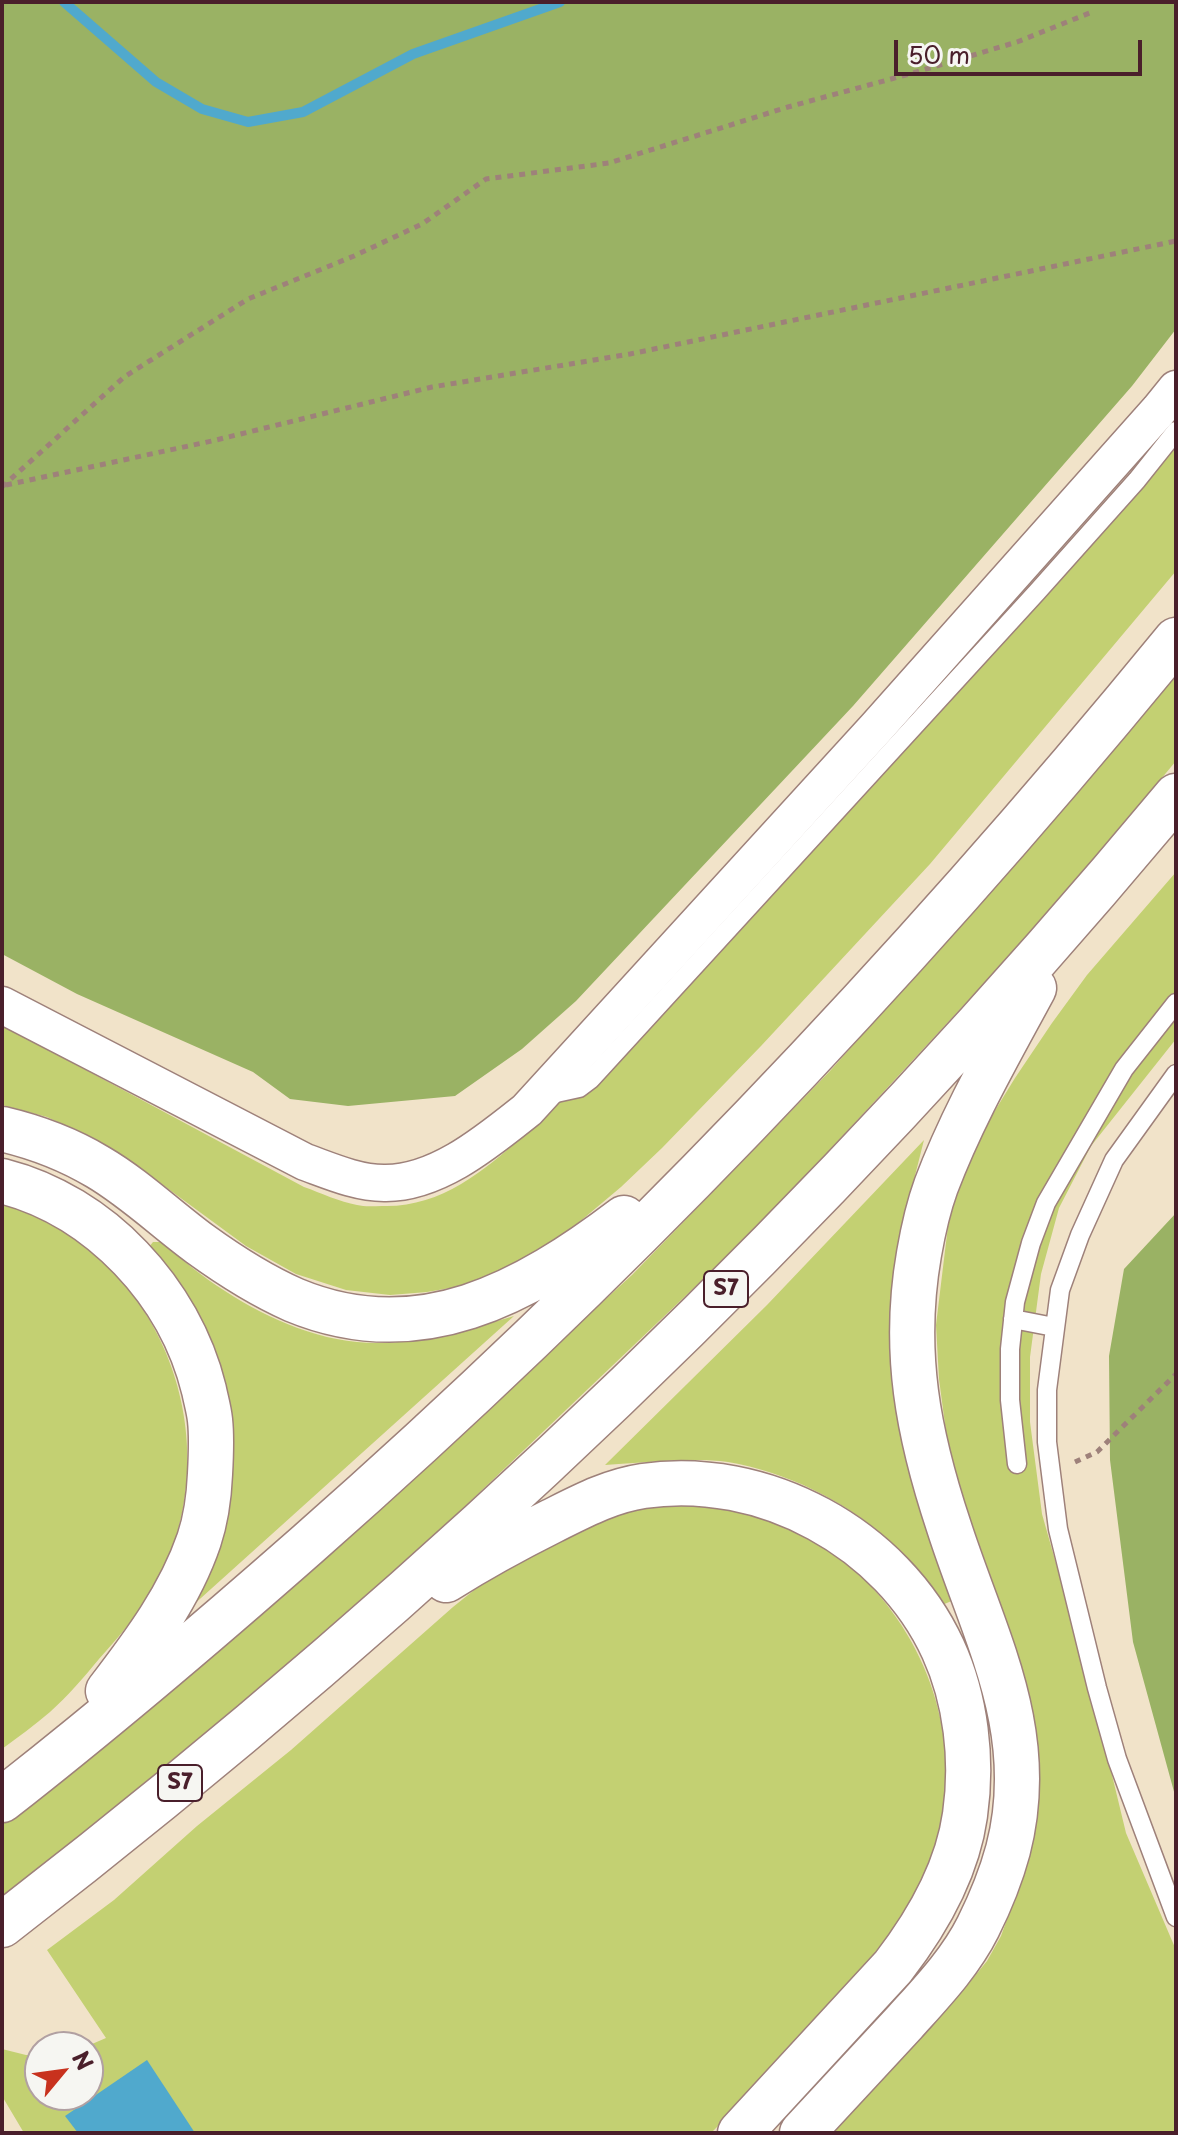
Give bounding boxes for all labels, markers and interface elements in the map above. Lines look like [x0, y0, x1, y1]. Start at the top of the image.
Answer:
scale bar [898, 24, 1146, 74]
text: 50 m [908, 36, 970, 72]
road number: S7 [704, 1271, 748, 1307]
road number: S7 [158, 1765, 202, 1801]
north arrow [24, 2031, 104, 2111]
text: N [65, 2044, 102, 2076]

